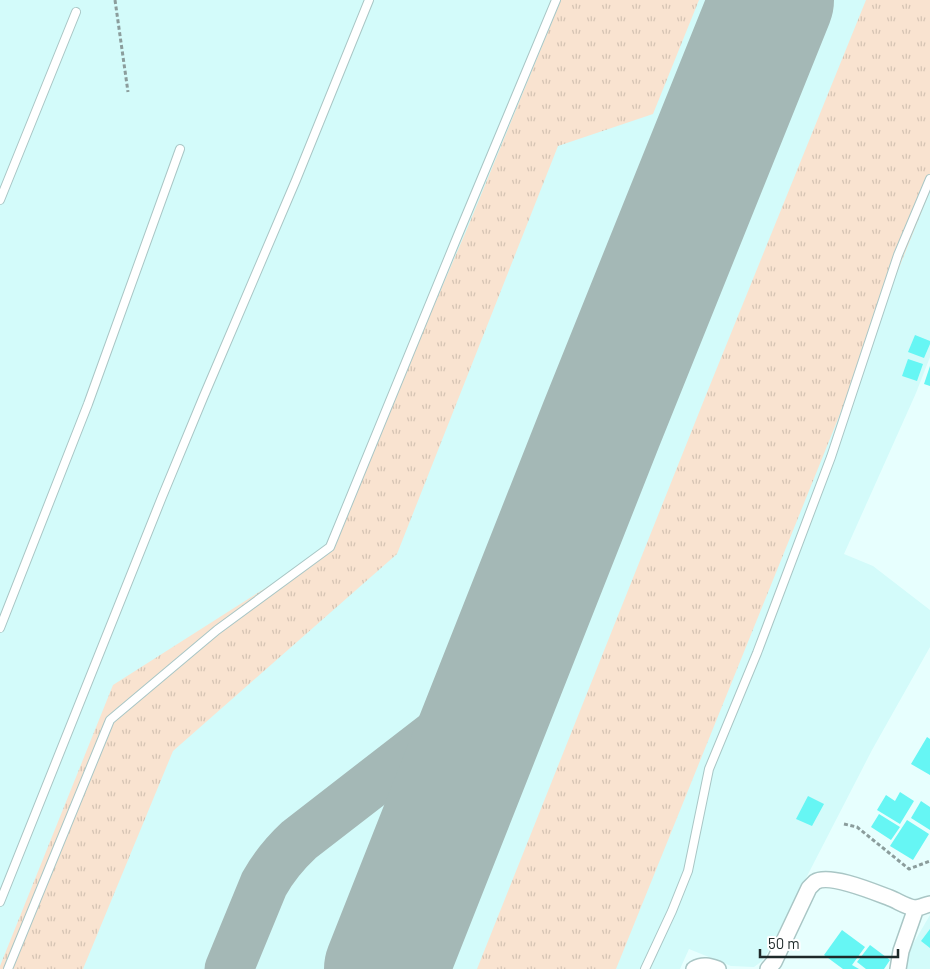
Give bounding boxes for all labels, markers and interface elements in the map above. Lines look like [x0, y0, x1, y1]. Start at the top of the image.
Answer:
scale bar [760, 926, 898, 958]
text: 50 m [768, 934, 800, 952]

